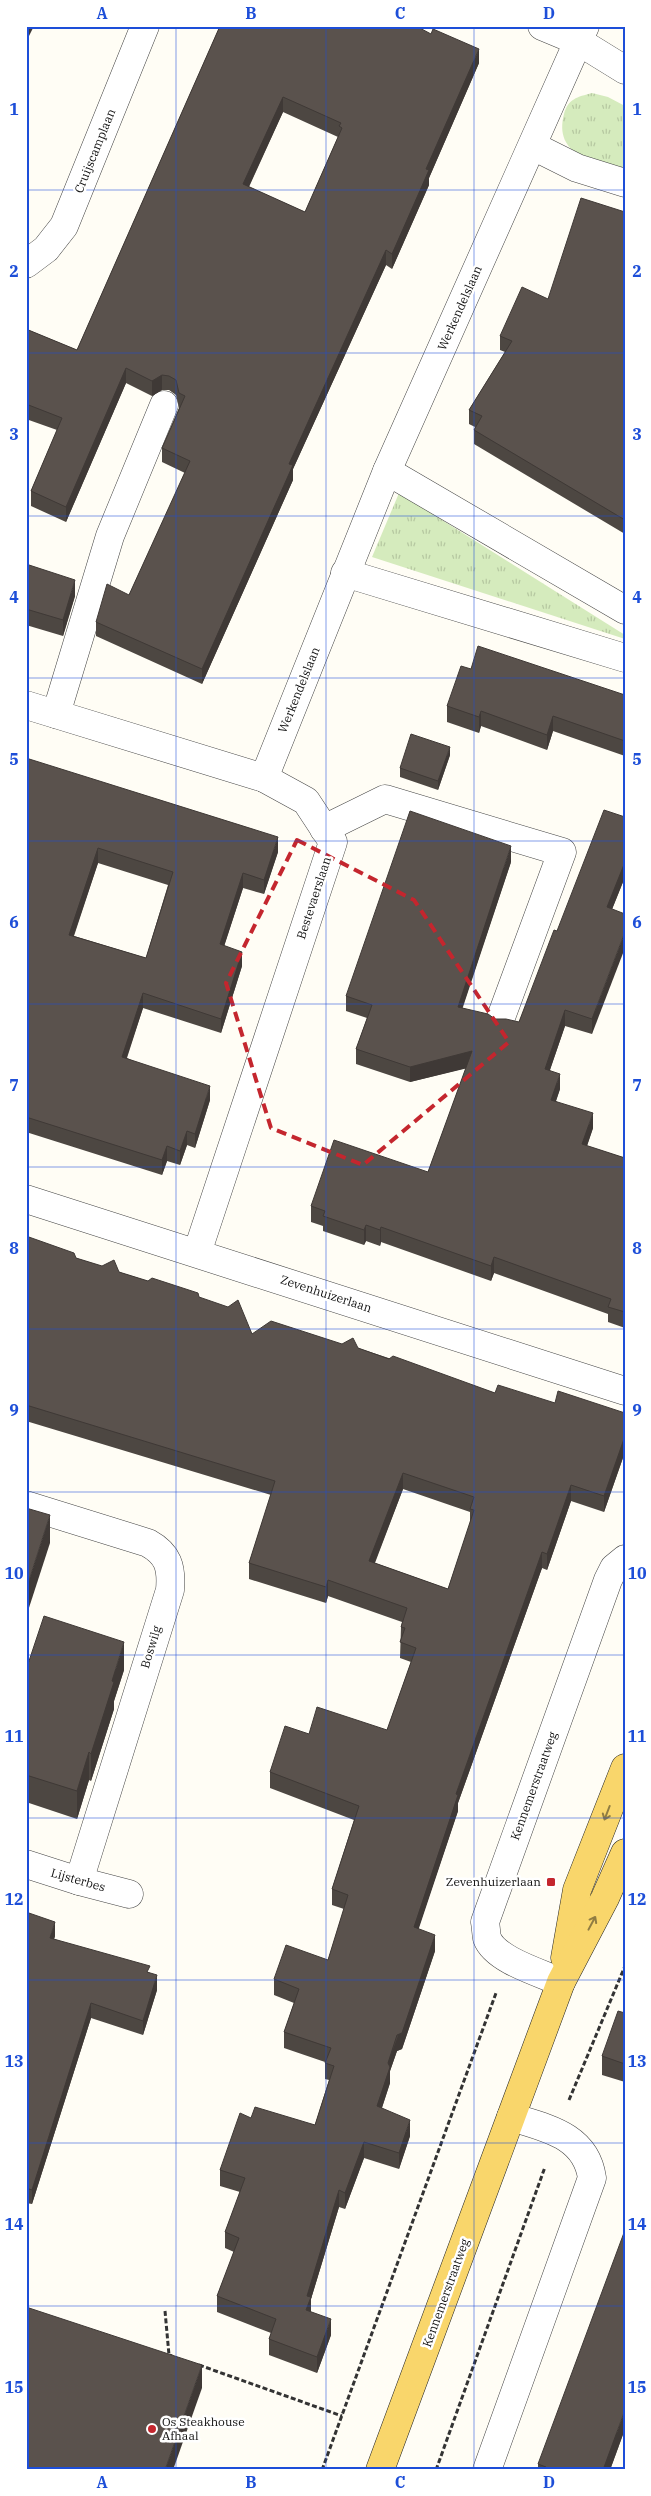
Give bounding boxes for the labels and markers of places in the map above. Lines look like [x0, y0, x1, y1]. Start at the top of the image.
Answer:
place label: Zevenhuizerlaan [446, 1874, 541, 1889]
marker: Zevenhuizerlaan [545, 1876, 557, 1888]
place label: Os Steakhouse Afhaal [162, 2414, 245, 2443]
marker: Os Steakhouse Afhaal [146, 2423, 158, 2435]

